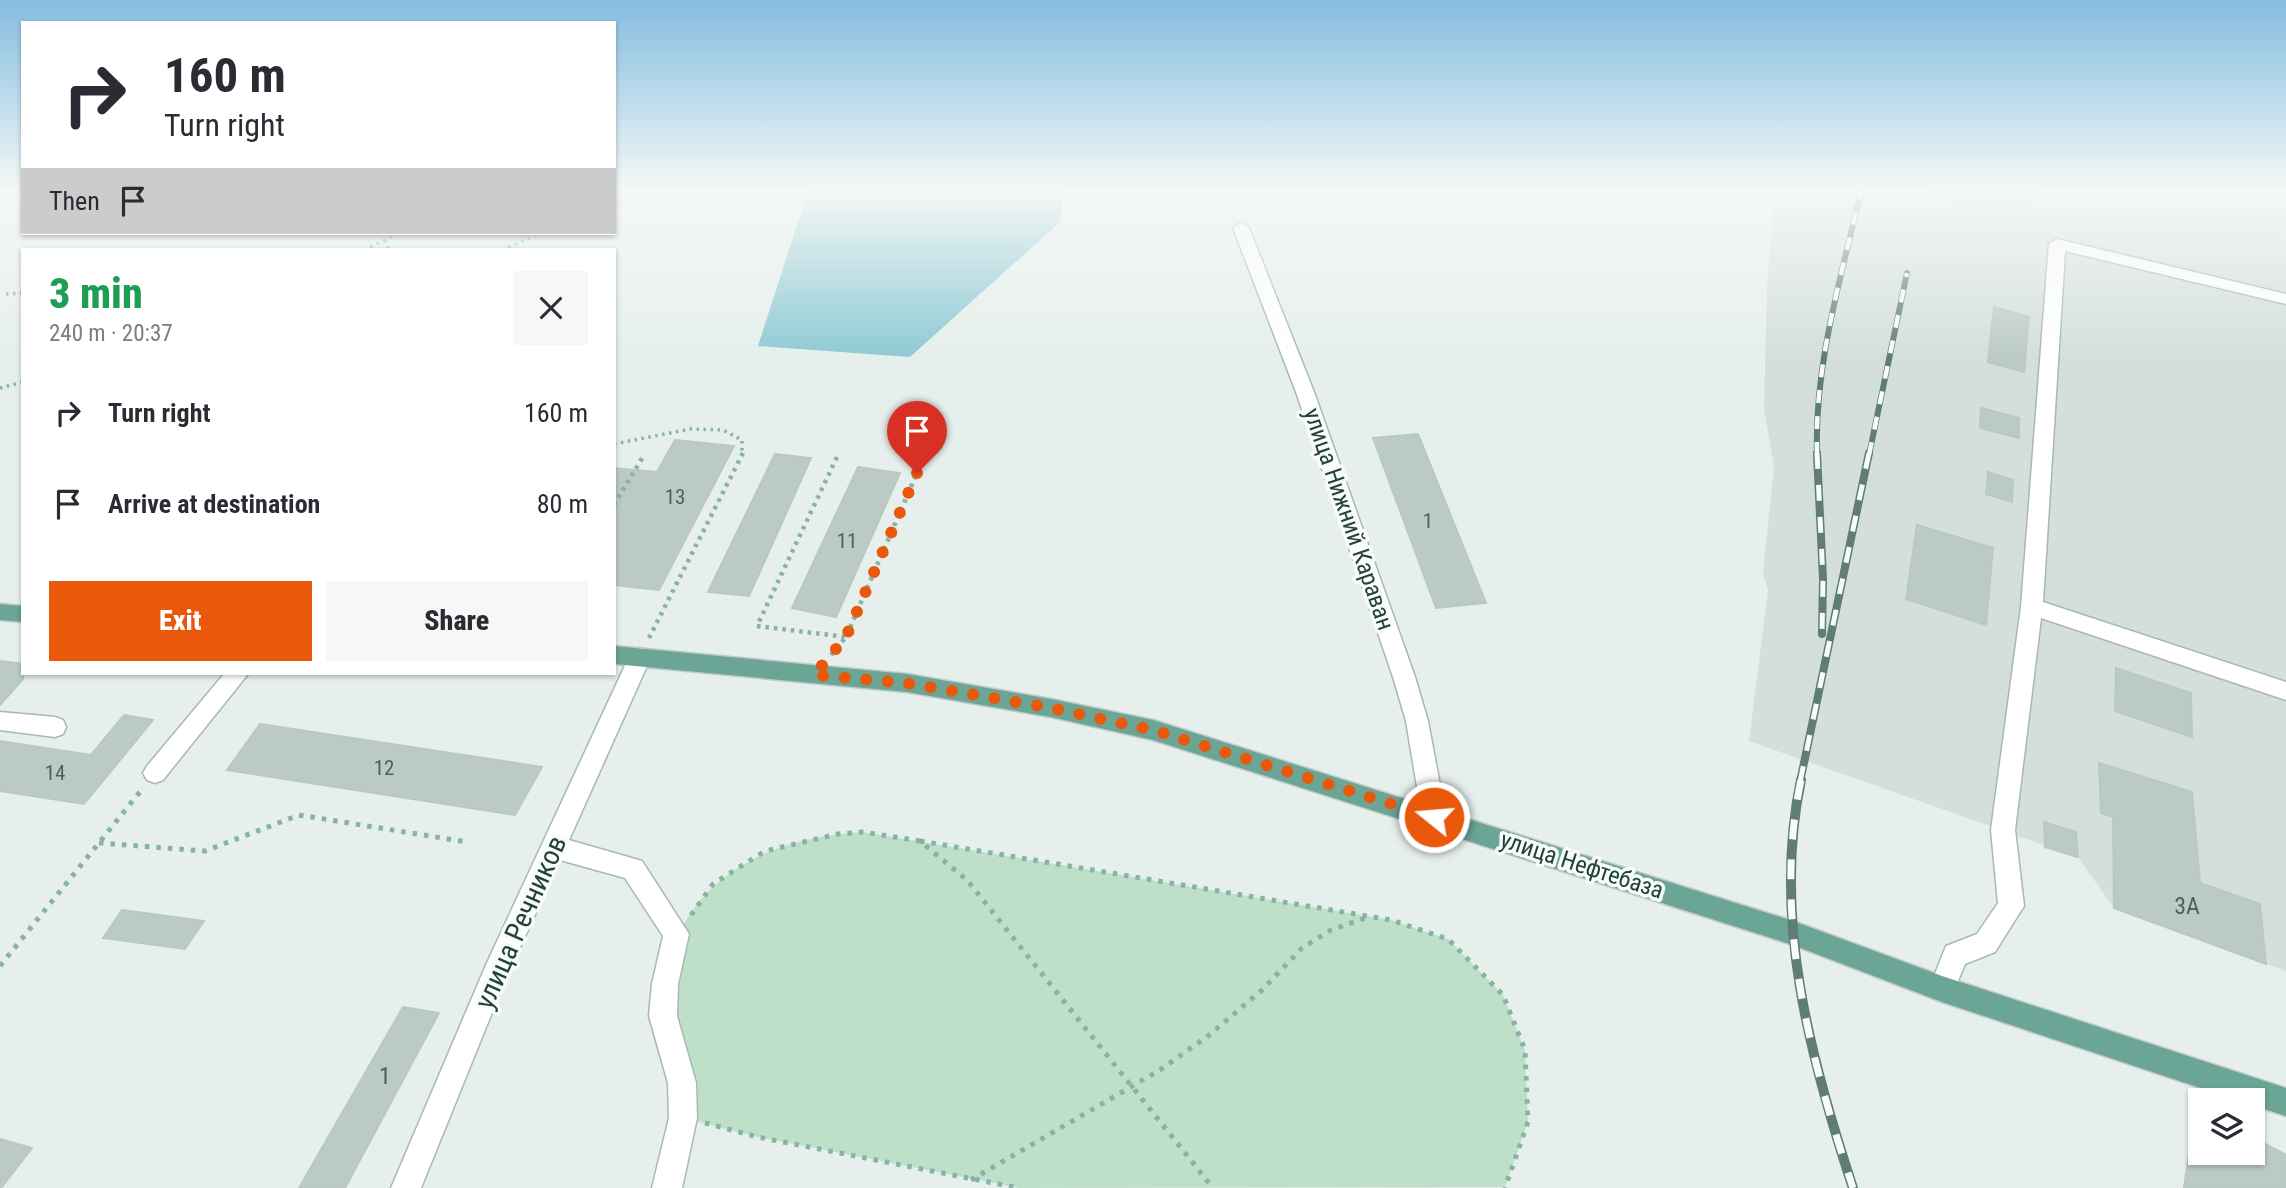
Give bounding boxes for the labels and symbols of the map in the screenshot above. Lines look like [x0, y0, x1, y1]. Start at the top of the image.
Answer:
pin [887, 401, 947, 473]
street label: улица Нижний Караван [1298, 404, 1400, 634]
house number: 13 [665, 485, 685, 509]
house number: 1 [1423, 509, 1433, 533]
house number: 11 [837, 529, 857, 553]
house number: 12 [374, 756, 394, 780]
house number: 14 [45, 761, 65, 785]
position arrow [1397, 780, 1471, 854]
street label: улица Нефтебаза [1497, 825, 1667, 905]
street label: улица Речников [468, 831, 573, 1014]
house number: 3А [2174, 892, 2200, 920]
house number: 1 [379, 1062, 391, 1090]

